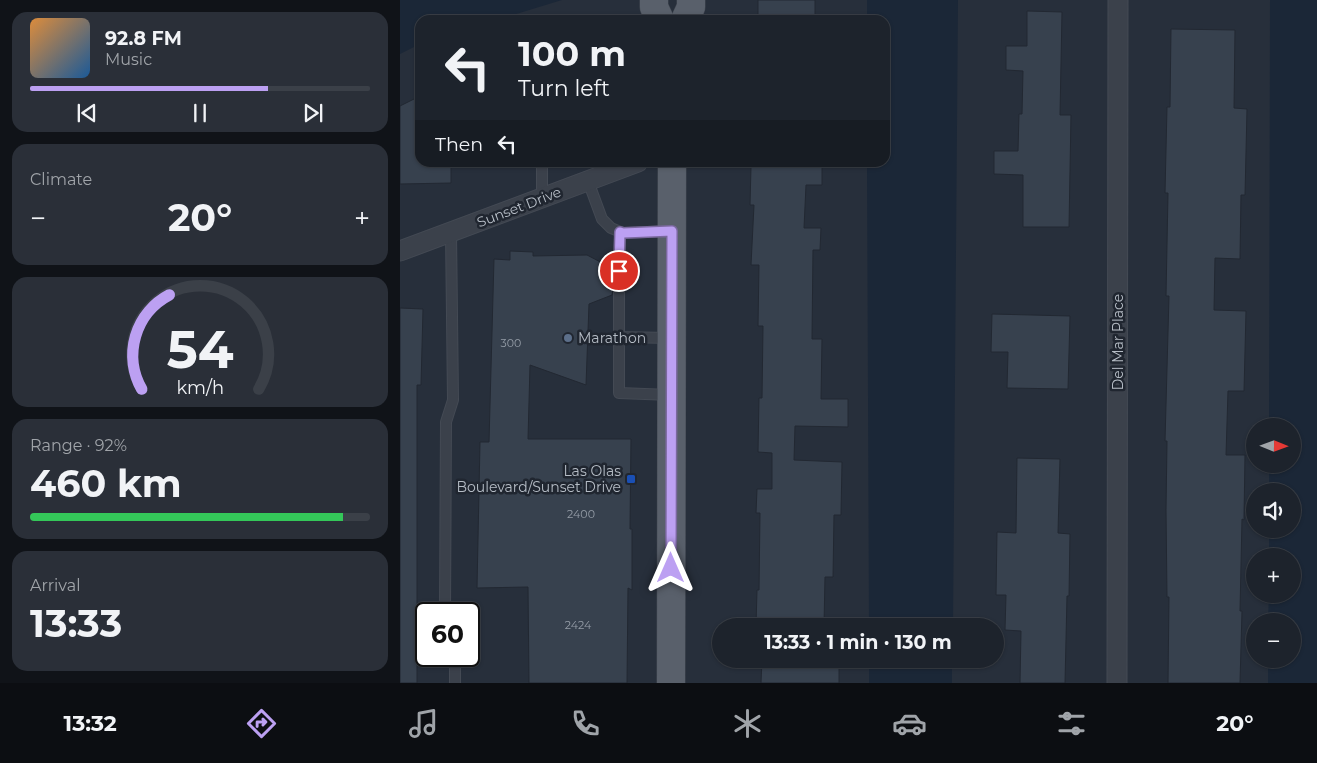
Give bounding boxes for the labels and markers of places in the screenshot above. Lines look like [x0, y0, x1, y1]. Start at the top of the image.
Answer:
pin [598, 250, 640, 292]
place label: Marathon [578, 329, 646, 347]
marker: Marathon [562, 332, 574, 344]
place label: Las Olas Boulevard/Sunset Drive [456, 462, 621, 496]
marker: Las Olas Boulevard/Sunset Drive [625, 473, 637, 485]

